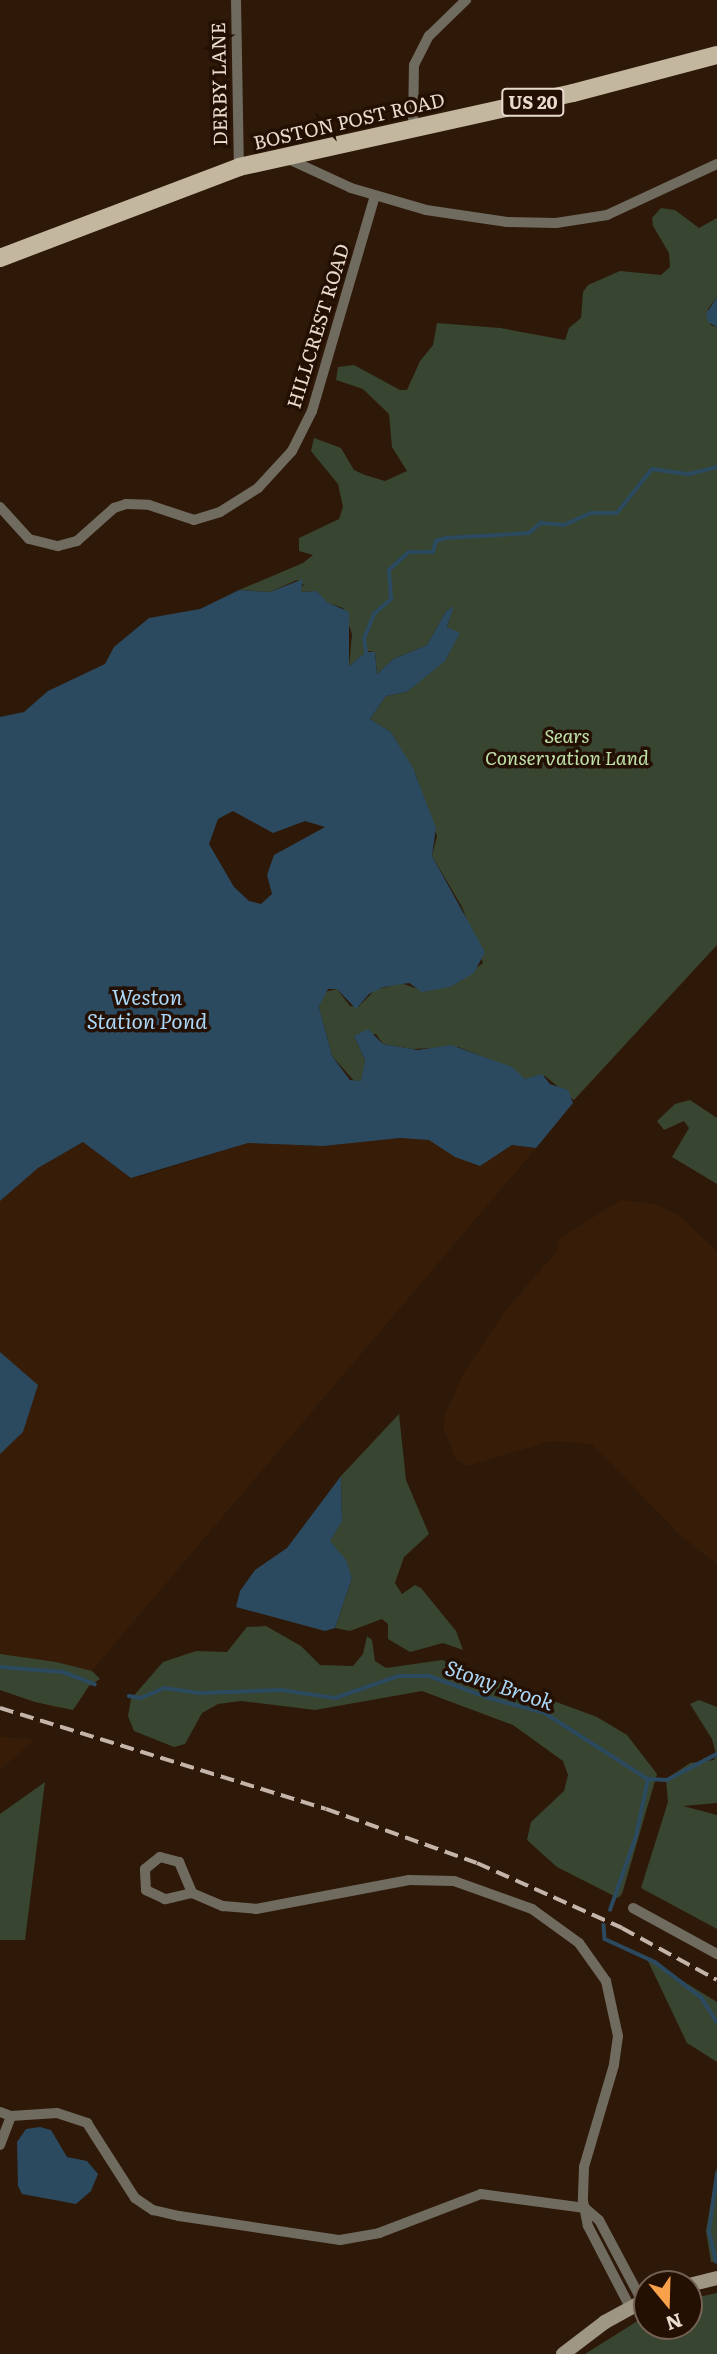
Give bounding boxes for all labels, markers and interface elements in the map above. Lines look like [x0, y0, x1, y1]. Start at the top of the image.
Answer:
street label: DERBY LANE [207, 22, 231, 146]
street label: BOSTON POST ROAD [251, 88, 447, 154]
road number: US 20 [500, 88, 566, 116]
street label: HILLCREST ROAD [282, 241, 354, 411]
park label: Sears Conservation Land [485, 725, 649, 769]
water label: Weston Station Pond [87, 983, 207, 1033]
water label: Stony Brook [443, 1654, 557, 1714]
north arrow [633, 2270, 703, 2340]
text: N [662, 2307, 686, 2339]

